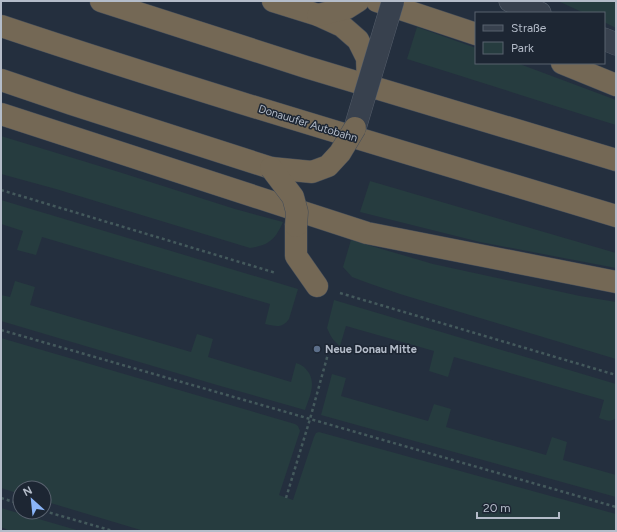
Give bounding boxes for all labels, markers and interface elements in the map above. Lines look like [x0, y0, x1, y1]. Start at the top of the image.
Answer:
legend [475, 12, 605, 64]
text: Straße [511, 21, 547, 35]
text: Park [511, 41, 534, 55]
street label: Donauufer Autobahn [257, 102, 359, 145]
place label: Neue Donau Mitte [325, 343, 417, 356]
marker: Neue Donau Mitte [312, 344, 322, 354]
north arrow [12, 480, 52, 520]
text: N [21, 484, 34, 499]
scale bar [477, 494, 559, 520]
text: 20 m [483, 501, 511, 515]

